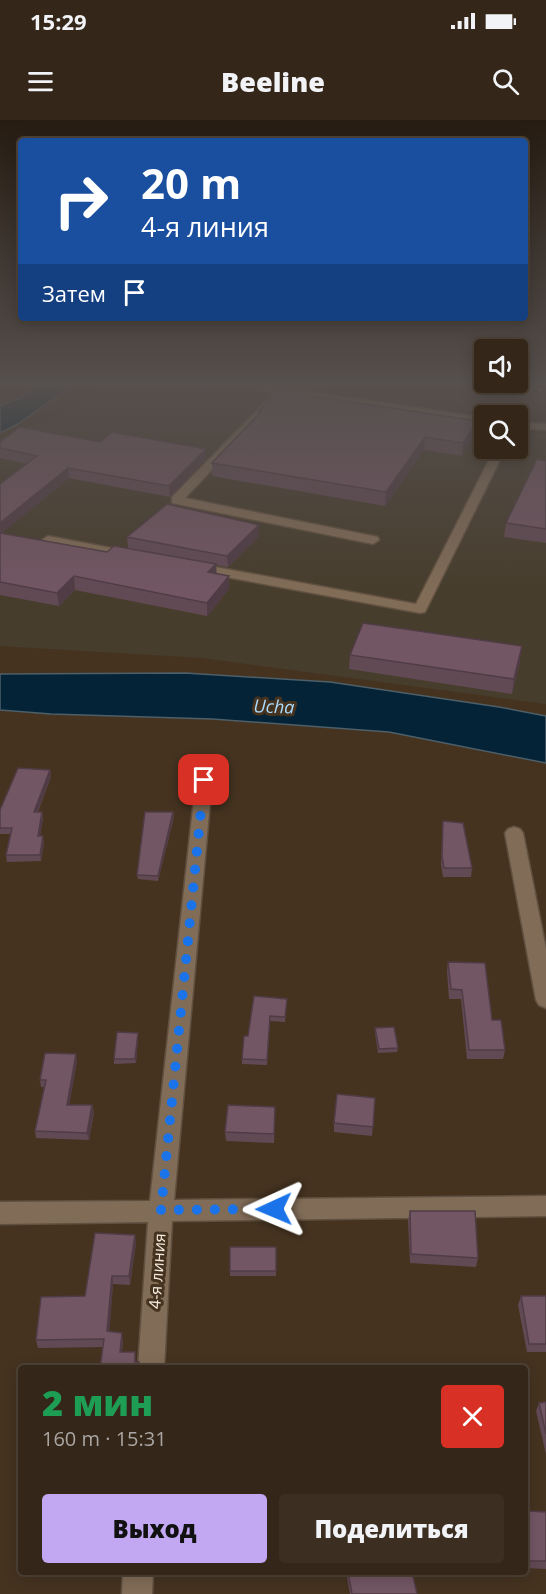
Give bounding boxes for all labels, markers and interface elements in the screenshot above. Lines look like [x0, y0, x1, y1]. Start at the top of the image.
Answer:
text: 15:29 [30, 6, 87, 36]
text: Beeline [221, 63, 325, 100]
icon: menu [24, 65, 57, 98]
icon: search [489, 65, 522, 98]
text: 20 m [141, 154, 241, 211]
icon: right [42, 162, 120, 240]
text: 4-я линия [141, 208, 269, 245]
icon: arrive [118, 276, 151, 309]
text: Затем [42, 278, 106, 308]
map controls [474, 339, 528, 459]
button: sound [474, 339, 528, 393]
button: search [474, 405, 528, 459]
water label: Ucha [253, 693, 295, 719]
pin [178, 754, 229, 805]
icon: arrive [187, 763, 220, 796]
position arrow [242, 1177, 306, 1241]
street label: 4-я линия [143, 1232, 171, 1310]
text: 2 мин [42, 1378, 153, 1427]
button: close [441, 1385, 504, 1448]
text: 160 m · 15:31 [42, 1425, 167, 1452]
button: Выход [42, 1494, 267, 1563]
button: Поделиться [279, 1494, 504, 1563]

